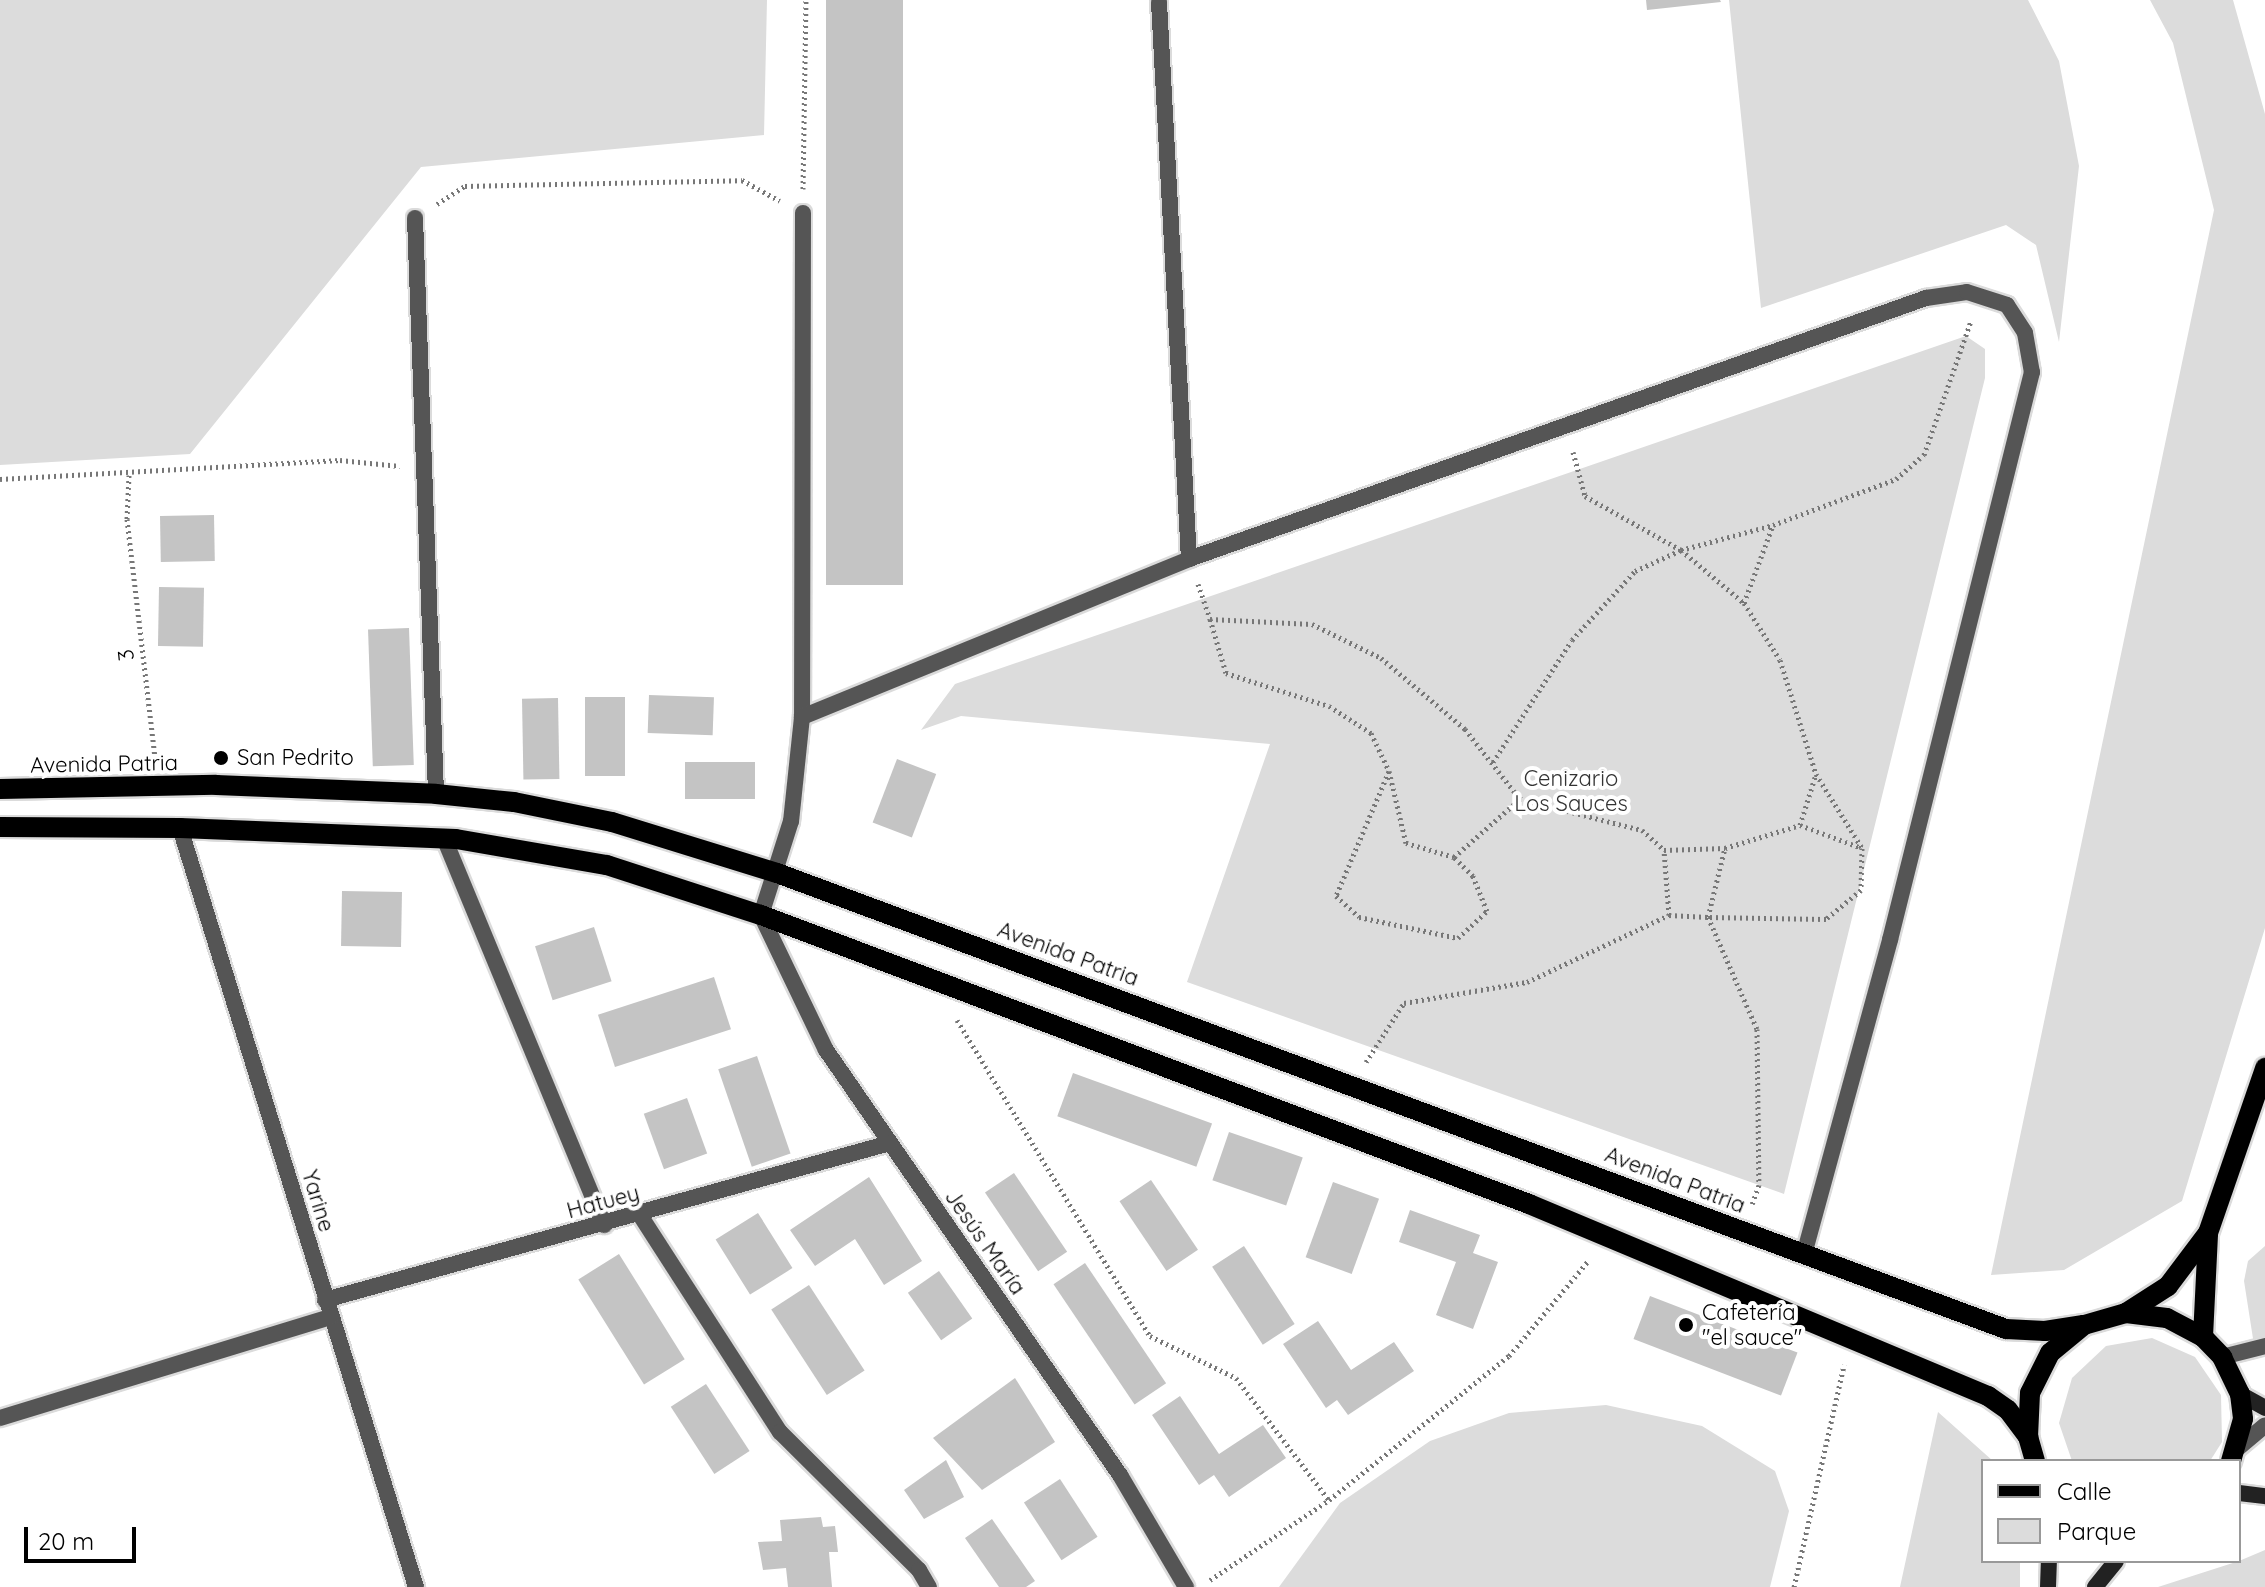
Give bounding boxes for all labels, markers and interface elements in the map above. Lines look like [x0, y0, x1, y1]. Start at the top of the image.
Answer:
street label: 3 [112, 648, 140, 662]
place label: San Pedrito [237, 745, 354, 771]
marker: San Pedrito [212, 749, 230, 767]
street label: Avenida Patria [30, 750, 178, 778]
park label: Cenizario Los Sauces [1514, 765, 1628, 816]
street label: Avenida Patria [994, 916, 1142, 992]
street label: Avenida Patria [1601, 1141, 1749, 1219]
street label: Yarine [296, 1167, 340, 1235]
street label: Hatuey [564, 1180, 642, 1224]
street label: Jesús María [939, 1184, 1031, 1300]
place label: Cafetería "el sauce" [1702, 1299, 1802, 1350]
marker: Cafetería "el sauce" [1677, 1316, 1695, 1334]
legend [1981, 1459, 2241, 1563]
text: Calle [2057, 1476, 2112, 1506]
scale bar [28, 1511, 140, 1561]
text: Parque [2057, 1516, 2136, 1546]
text: 20 m [38, 1526, 94, 1556]

